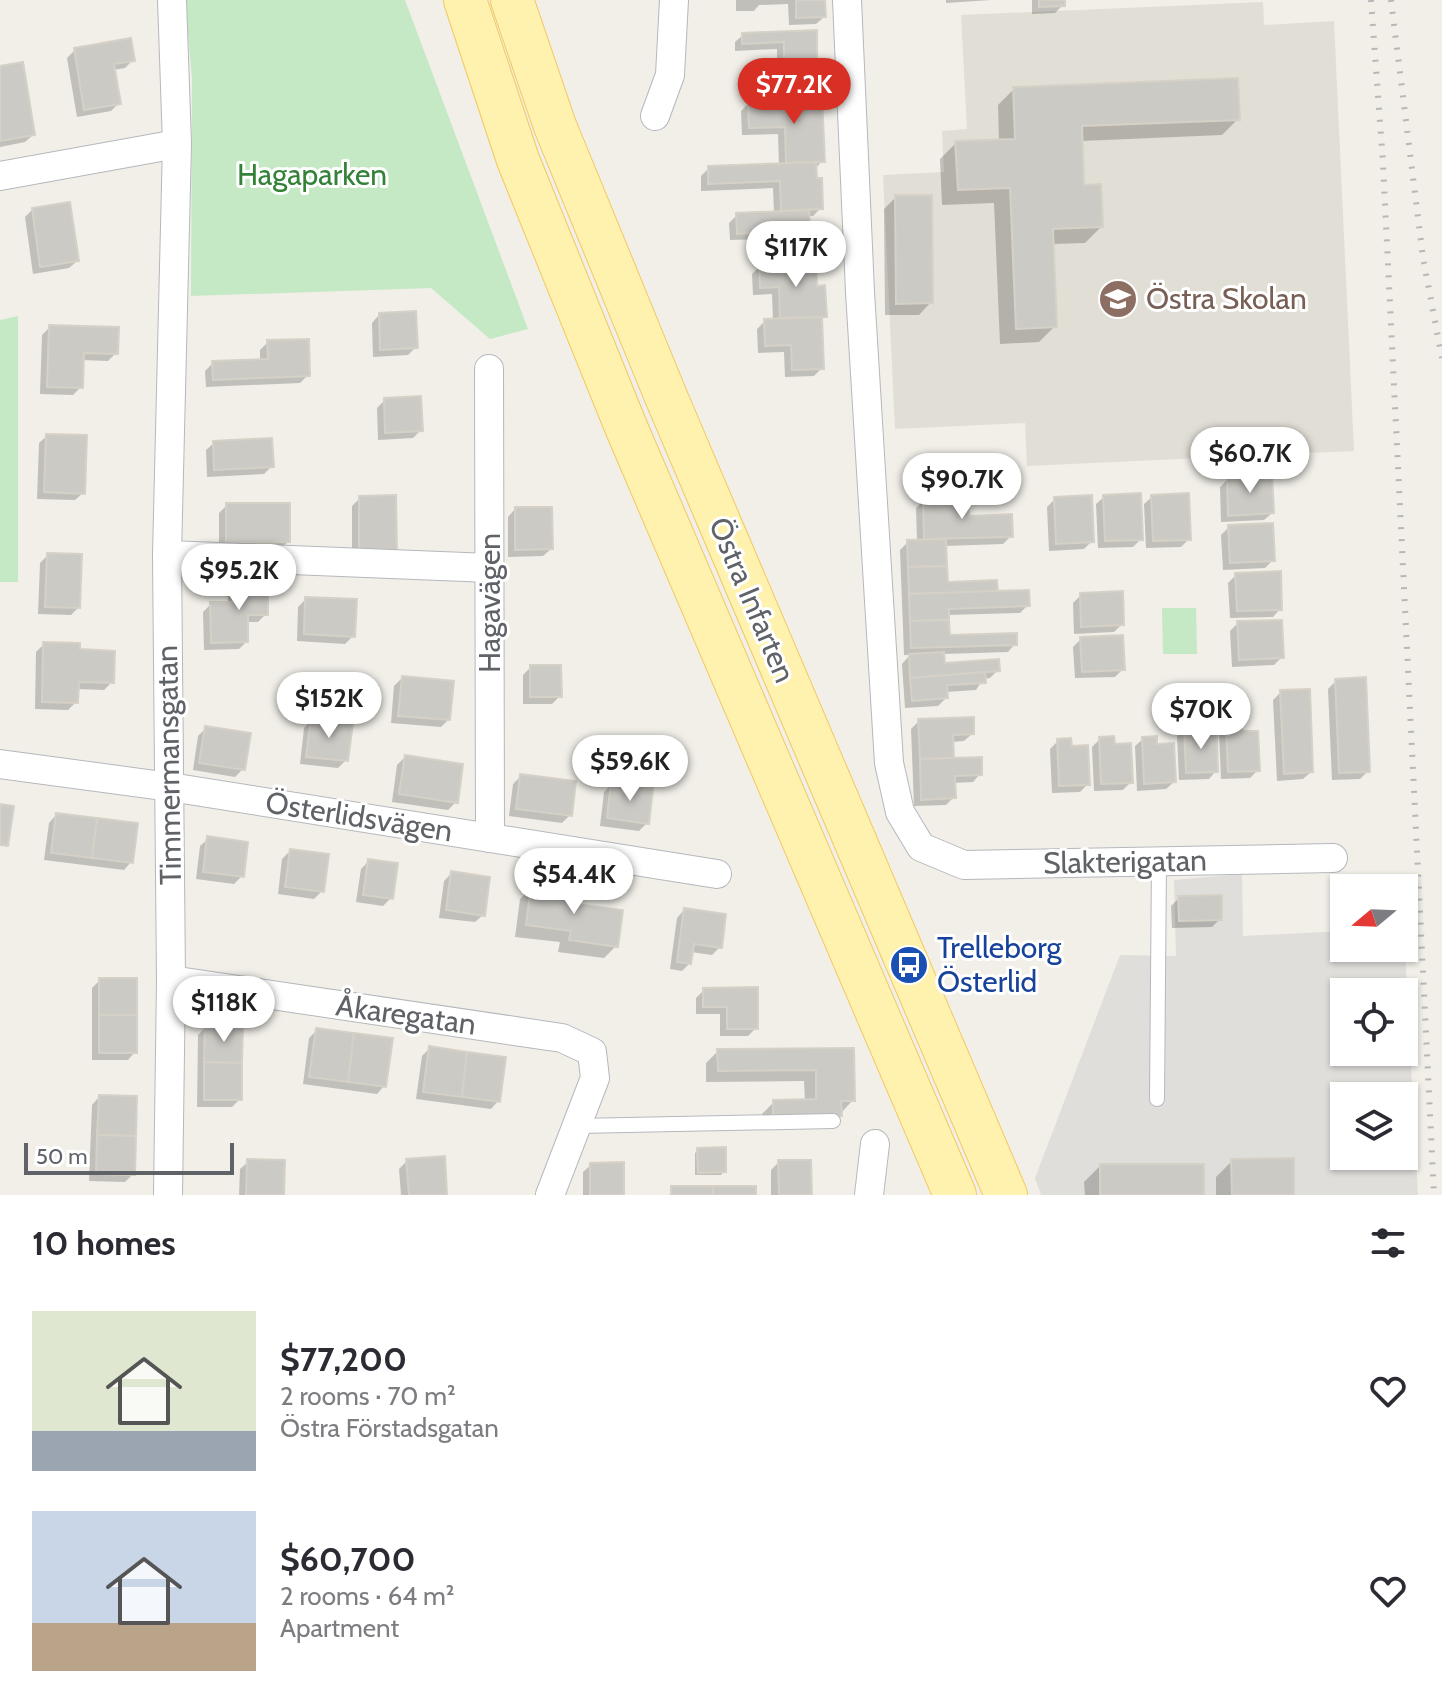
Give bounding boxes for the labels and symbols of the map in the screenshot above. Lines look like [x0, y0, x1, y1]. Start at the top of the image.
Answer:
pin: $77.2K [729, 58, 859, 126]
park label: Hagaparken [237, 156, 387, 193]
pin: $117K [740, 221, 852, 289]
school or university icon: Östra Skolan [1097, 278, 1139, 320]
place label: Östra Skolan [1146, 280, 1307, 317]
pin: $60.7K [1185, 427, 1315, 495]
pin: $90.7K [897, 453, 1027, 521]
street label: Östra Infarten [701, 512, 804, 688]
street label: Hagavägen [471, 533, 508, 673]
pin: $95.2K [174, 544, 304, 612]
street label: Timmermansgatan [148, 645, 189, 885]
pin: $152K [273, 672, 385, 740]
pin: $70K [1154, 683, 1248, 751]
pin: $59.6K [565, 735, 695, 803]
street label: Österlidsvägen [263, 783, 455, 850]
street label: Slakterigatan [1043, 842, 1207, 881]
pin: $54.4K [509, 848, 639, 916]
north arrow [1330, 874, 1418, 962]
place label: Trelleborg Österlid [937, 929, 1063, 1000]
bus stop icon: Trelleborg Österlid [888, 944, 930, 986]
pin: $118K [168, 976, 280, 1044]
street label: Åkaregatan [334, 986, 478, 1043]
scale bar [24, 1139, 234, 1175]

